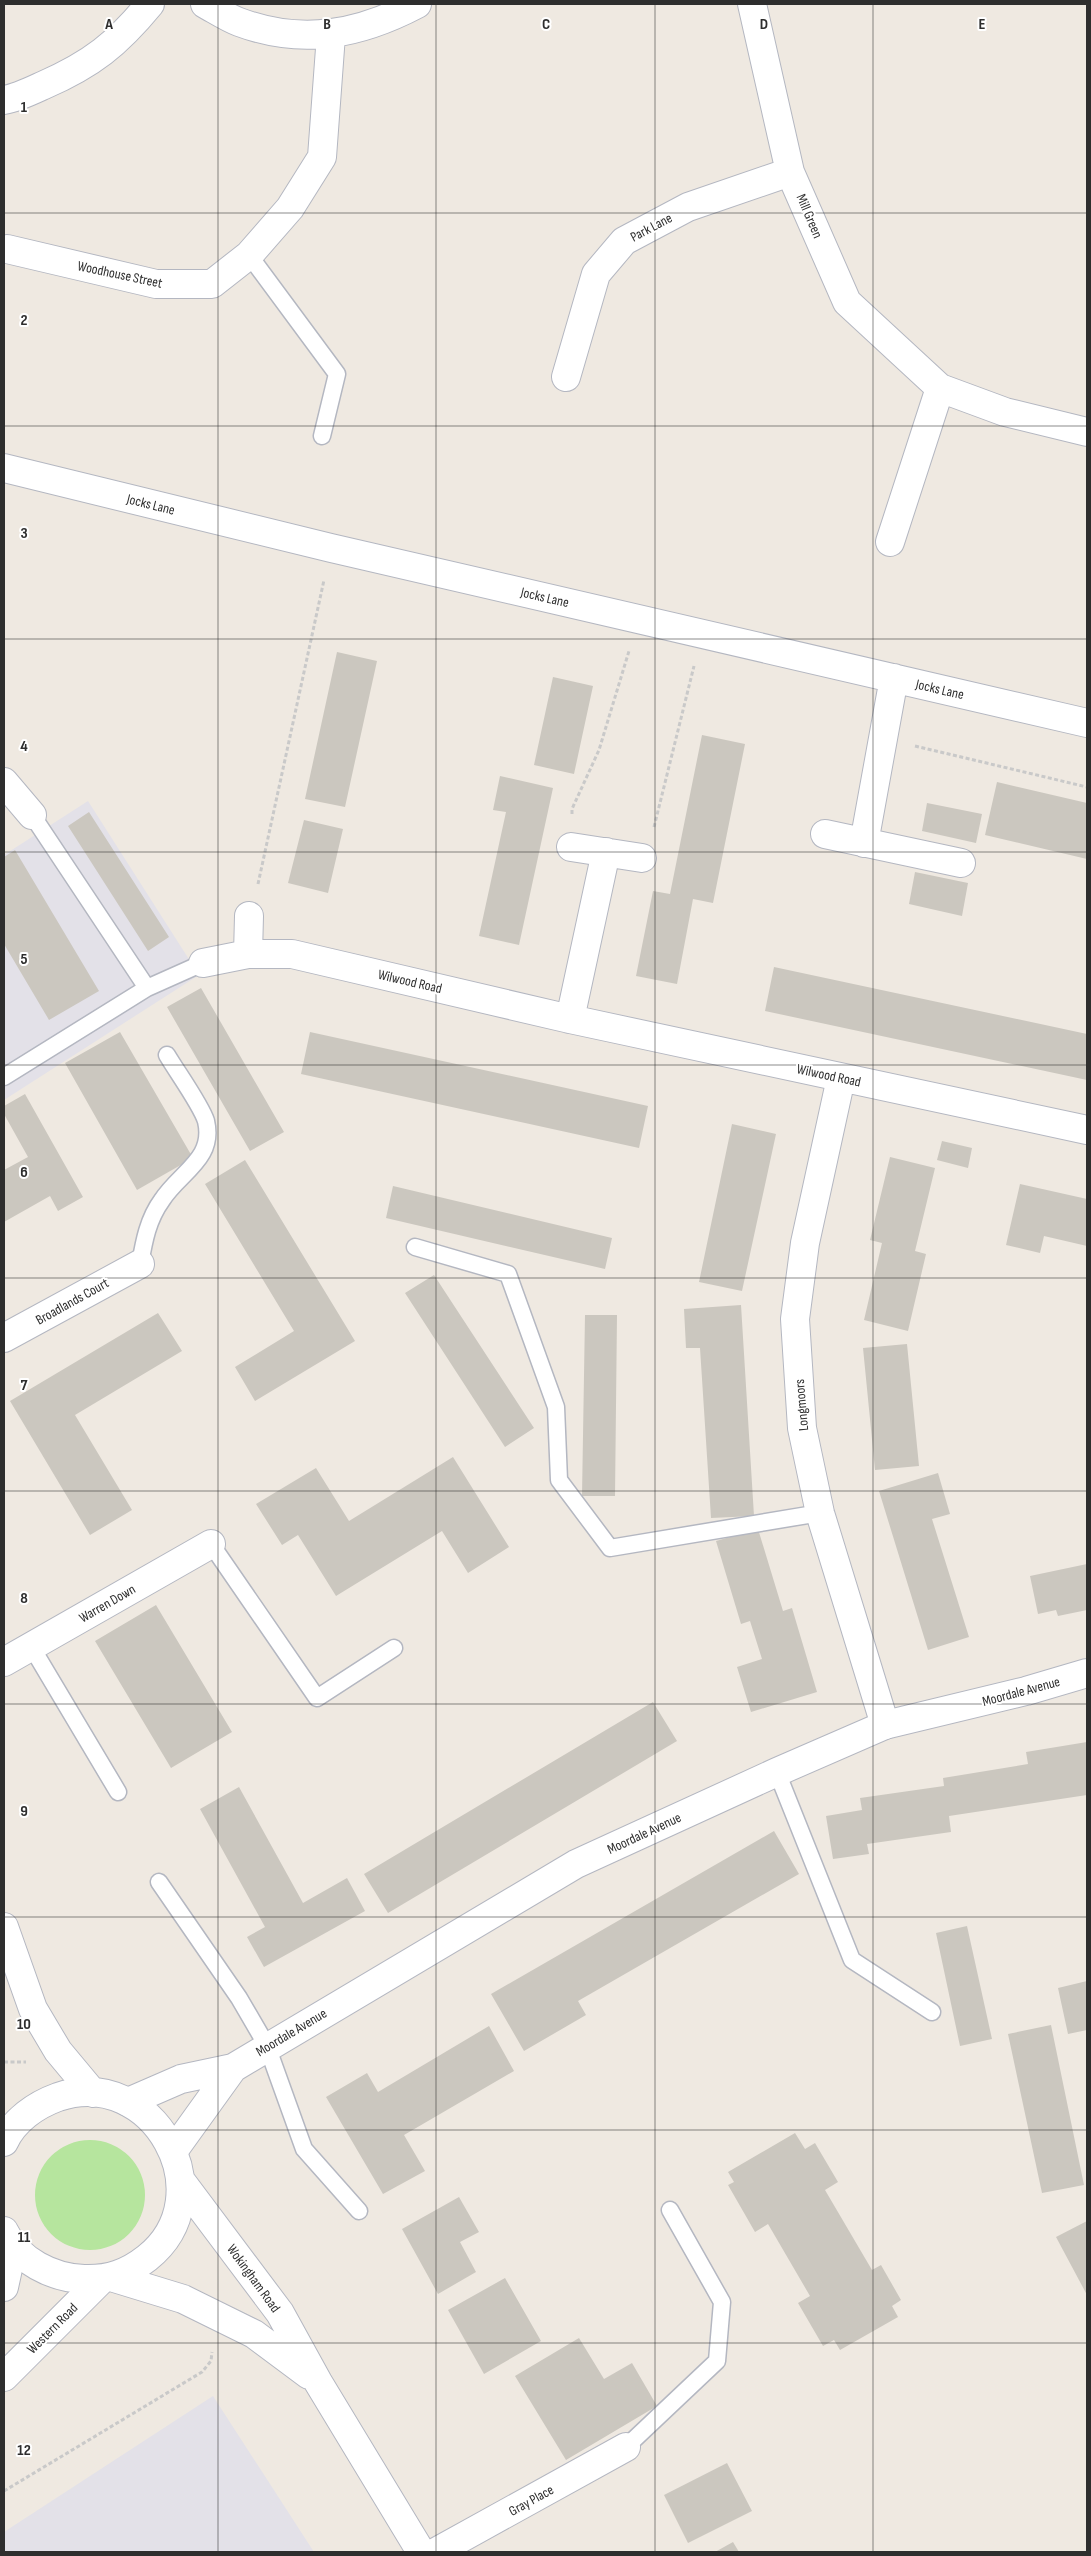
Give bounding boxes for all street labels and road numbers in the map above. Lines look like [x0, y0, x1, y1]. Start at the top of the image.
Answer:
street label: Mill Green [793, 192, 826, 241]
street label: Park Lane [627, 209, 675, 245]
street label: Woodhouse Street [76, 257, 164, 292]
street label: Jocks Lane [124, 490, 177, 519]
street label: Jocks Lane [518, 583, 571, 611]
street label: Jocks Lane [913, 675, 966, 703]
street label: Wilwood Road [376, 966, 444, 997]
street label: Wilwood Road [795, 1060, 863, 1091]
street label: Broadlands Court [33, 1274, 112, 1328]
street label: Longmoors [791, 1378, 812, 1432]
street label: Warren Down [76, 1581, 138, 1626]
street label: Moordale Avenue [980, 1673, 1062, 1710]
street label: Moordale Avenue [605, 1809, 684, 1858]
street label: Moordale Avenue [253, 2005, 330, 2060]
street label: Wokingham Road [223, 2241, 284, 2316]
street label: Western Road [23, 2299, 81, 2357]
street label: Gray Place [506, 2481, 557, 2520]

